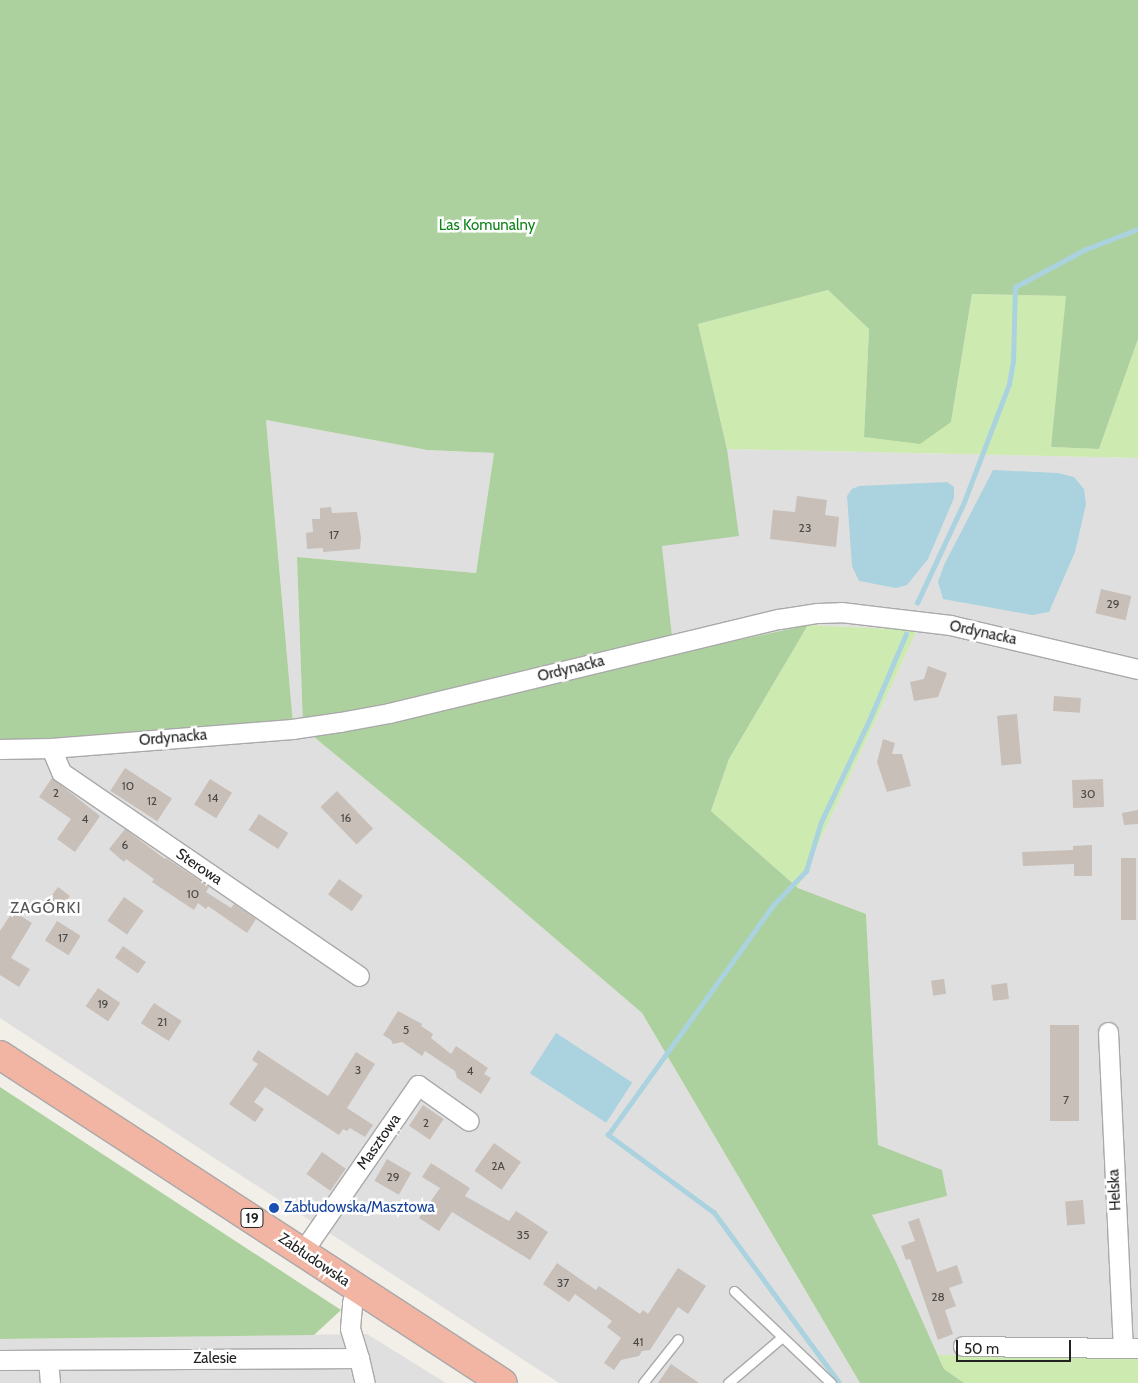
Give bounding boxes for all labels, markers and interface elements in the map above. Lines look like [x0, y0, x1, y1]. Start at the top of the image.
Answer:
park label: Las Komunalny [439, 217, 535, 235]
house number: 23 [799, 521, 811, 535]
house number: 17 [329, 528, 339, 542]
house number: 29 [1106, 597, 1120, 611]
street label: Ordynacka [948, 617, 1018, 649]
street label: Ordynacka [536, 652, 606, 686]
street label: Ordynacka [138, 726, 208, 750]
house number: 10 [122, 779, 134, 793]
house number: 2 [53, 786, 59, 800]
house number: 30 [1081, 787, 1095, 801]
house number: 14 [208, 791, 218, 805]
house number: 12 [147, 794, 157, 808]
house number: 16 [341, 811, 351, 825]
house number: 4 [82, 812, 88, 826]
house number: 6 [122, 838, 128, 852]
street label: Sterowa [172, 845, 226, 889]
house number: 10 [187, 887, 199, 901]
district label: ZAGÓRKI [9, 898, 83, 918]
house number: 17 [58, 931, 68, 945]
house number: 19 [98, 997, 108, 1011]
house number: 21 [157, 1015, 167, 1029]
house number: 5 [403, 1023, 409, 1037]
house number: 3 [355, 1063, 361, 1077]
house number: 4 [467, 1064, 473, 1078]
house number: 7 [1063, 1093, 1069, 1107]
street label: Masztowa [353, 1111, 405, 1173]
house number: 2 [423, 1116, 429, 1130]
house number: 2A [491, 1159, 505, 1173]
street label: Helska [1105, 1169, 1125, 1211]
house number: 29 [386, 1170, 400, 1184]
place label: Zabłudowska/Masztowa [284, 1199, 435, 1217]
marker: Zabłudowska/Masztowa [268, 1202, 280, 1214]
road number: 19 [240, 1206, 264, 1230]
house number: 35 [517, 1228, 529, 1242]
street label: Zabłudowska [275, 1229, 353, 1291]
house number: 37 [557, 1276, 569, 1290]
house number: 28 [931, 1290, 945, 1304]
scale bar [958, 1330, 1073, 1362]
house number: 41 [633, 1335, 643, 1349]
text: 50 m [964, 1340, 999, 1358]
street label: Zalesie [193, 1350, 237, 1368]

